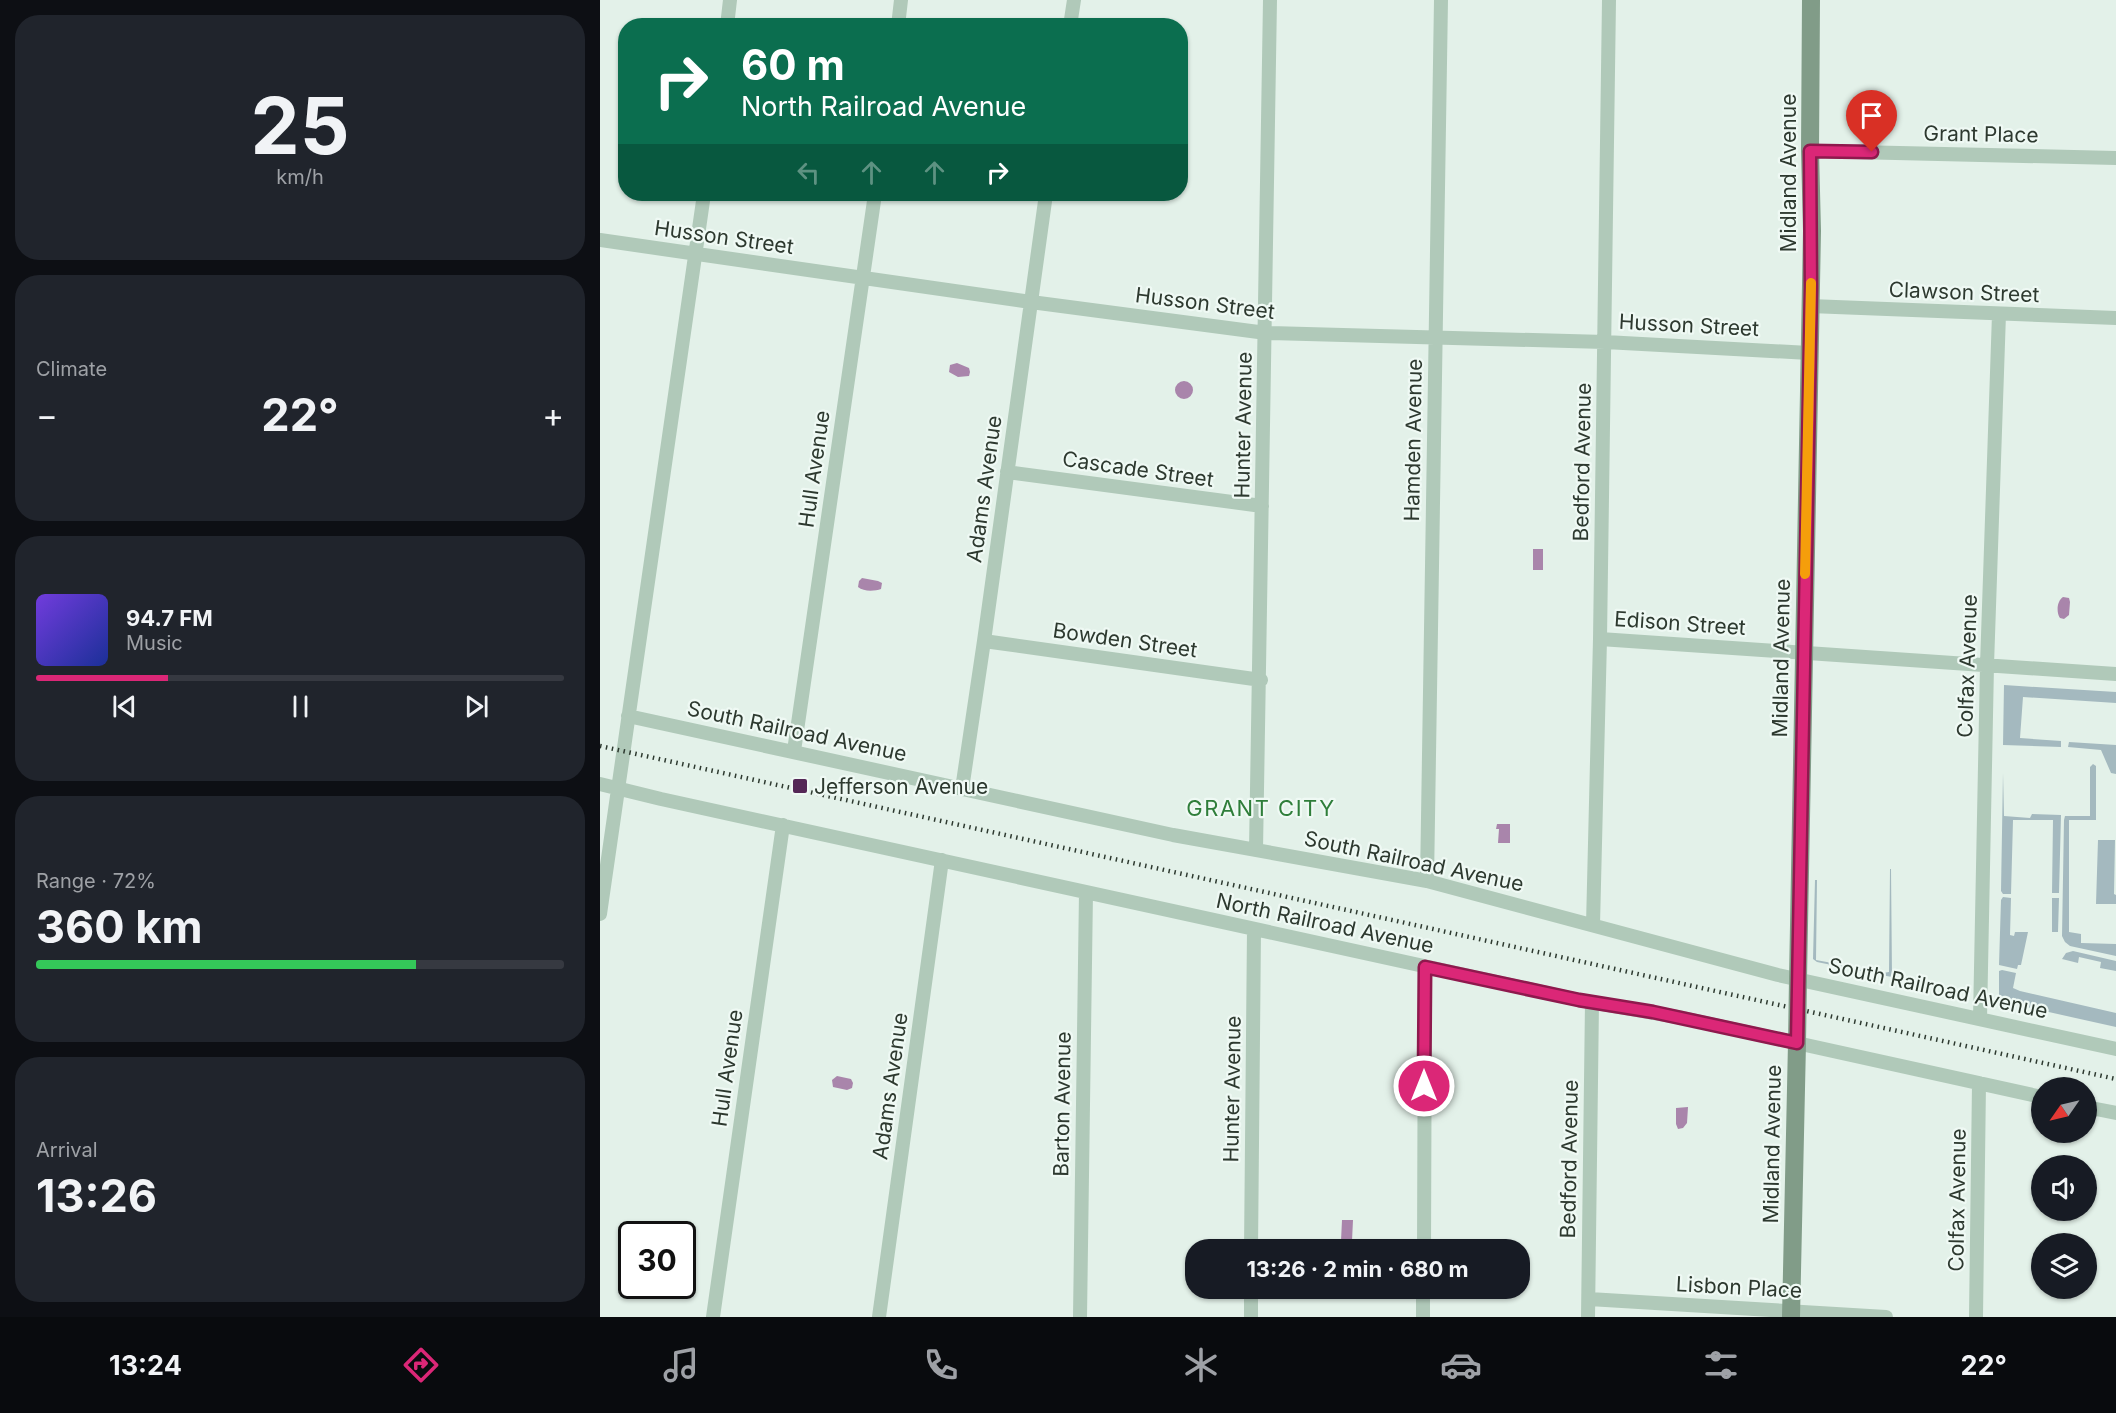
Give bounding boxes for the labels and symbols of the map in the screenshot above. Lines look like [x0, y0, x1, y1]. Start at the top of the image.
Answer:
pin [1846, 90, 1897, 152]
street label: Midland Avenue [1776, 94, 1801, 252]
street label: Grant Place [1923, 120, 2039, 148]
street label: Husson Street [653, 215, 795, 259]
street label: Clawson Street [1888, 277, 2040, 307]
street label: Husson Street [1134, 282, 1276, 324]
street label: Husson Street [1618, 309, 1760, 341]
street label: Hunter Avenue [1229, 351, 1257, 499]
street label: Hamden Avenue [1399, 358, 1427, 522]
street label: Bedford Avenue [1568, 382, 1596, 542]
street label: Hull Avenue [793, 409, 835, 529]
street label: Adams Avenue [961, 414, 1007, 564]
street label: Cascade Street [1061, 446, 1215, 492]
street label: Midland Avenue [1767, 578, 1795, 738]
street label: Colfax Avenue [1952, 594, 1982, 738]
street label: Edison Street [1613, 606, 1747, 640]
street label: Bowden Street [1051, 618, 1199, 663]
street label: South Railroad Avenue [685, 696, 909, 766]
place label: Jefferson Avenue [814, 774, 988, 799]
marker: Jefferson Avenue [791, 777, 809, 795]
district label: GRANT CITY [1186, 795, 1336, 821]
street label: South Railroad Avenue [1302, 826, 1526, 896]
street label: North Railroad Avenue [1214, 888, 1436, 958]
street label: South Railroad Avenue [1826, 953, 2050, 1023]
street label: Hull Avenue [706, 1008, 748, 1128]
street label: Adams Avenue [867, 1011, 913, 1161]
street label: Hunter Avenue [1218, 1015, 1246, 1163]
street label: Barton Avenue [1048, 1031, 1076, 1177]
position arrow [1392, 1054, 1456, 1118]
street label: Midland Avenue [1758, 1064, 1786, 1224]
north arrow [2031, 1077, 2097, 1143]
street label: Bedford Avenue [1555, 1079, 1583, 1239]
street label: Colfax Avenue [1943, 1128, 1971, 1272]
speed limit sign: 30 [618, 1221, 696, 1299]
street label: Lisbon Place [1675, 1271, 1803, 1303]

